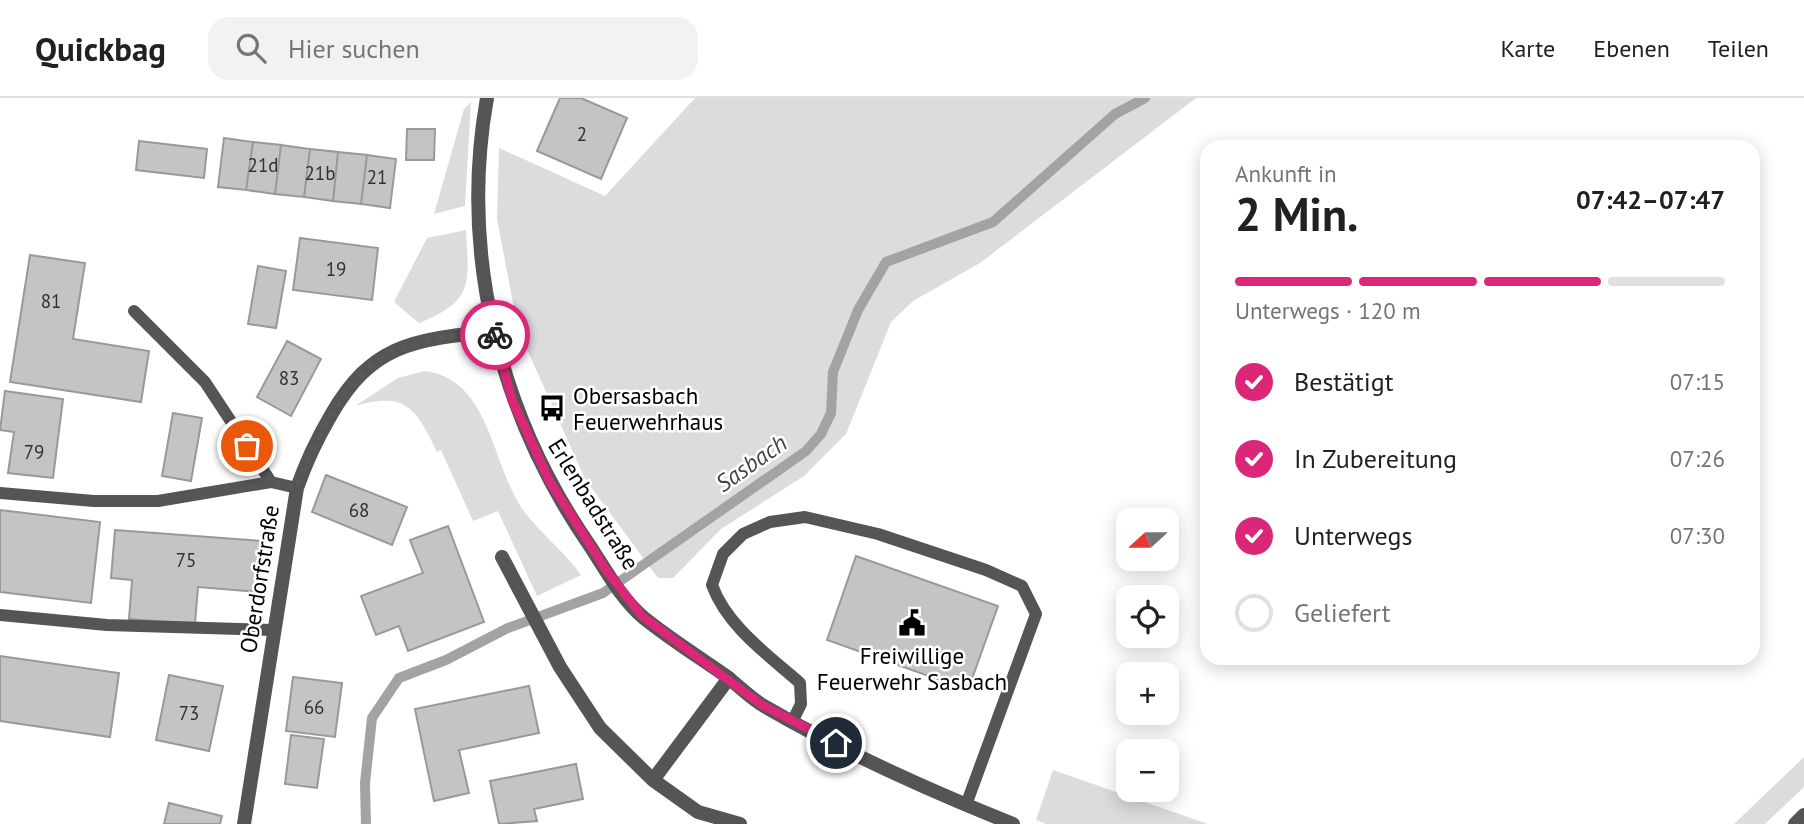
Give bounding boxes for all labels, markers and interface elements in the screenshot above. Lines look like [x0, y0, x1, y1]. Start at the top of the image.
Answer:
search box [208, 17, 698, 80]
text: Quickbag [35, 27, 166, 70]
icon: search [232, 29, 270, 67]
text: Hier suchen [288, 32, 420, 65]
text: Karte [1501, 33, 1555, 64]
text: Ebenen [1593, 33, 1670, 64]
text: Teilen [1708, 33, 1769, 64]
house number: 2 [577, 122, 587, 146]
house number: 21d [248, 153, 278, 177]
text: Ankunft in [1235, 159, 1337, 188]
house number: 21b [305, 161, 335, 185]
house number: 21 [367, 165, 387, 189]
text: 07:42–07:47 [1576, 183, 1725, 216]
text: 2 Min. [1235, 184, 1358, 244]
house number: 19 [326, 257, 346, 281]
house number: 81 [41, 289, 61, 313]
text: Unterwegs · 120 m [1235, 296, 1421, 325]
courier [460, 300, 530, 370]
icon: bike [476, 316, 514, 354]
icon: check [1235, 363, 1273, 401]
text: Bestätigt [1294, 365, 1394, 398]
house number: 83 [279, 366, 299, 390]
text: 07:15 [1670, 367, 1725, 396]
place label: Obersasbach Feuerwehrhaus [573, 381, 723, 436]
bus stop icon: Obersasbach Feuerwehrhaus [537, 393, 567, 423]
pin [217, 416, 277, 476]
icon: bag [228, 427, 266, 465]
water label: Sasbach [709, 427, 793, 499]
street label: Erlenbadstraße [542, 433, 646, 575]
house number: 79 [24, 440, 44, 464]
icon: check [1235, 440, 1273, 478]
text: In Zubereitung [1294, 442, 1457, 475]
text: 07:26 [1670, 444, 1725, 473]
house number: 68 [349, 498, 369, 522]
street label: Oberdorfstraße [233, 503, 285, 655]
north arrow [1116, 508, 1180, 570]
map controls [1116, 508, 1179, 802]
icon: check [1235, 517, 1273, 555]
text: Unterwegs [1294, 519, 1412, 552]
text: 07:30 [1670, 521, 1725, 550]
house number: 75 [176, 548, 196, 572]
button: locate [1116, 585, 1179, 648]
text: Geliefert [1294, 596, 1391, 629]
public building icon: Freiwillige Feuerwehr Sasbach [897, 608, 927, 638]
place label: Freiwillige Feuerwehr Sasbach [817, 641, 1007, 696]
button: + [1116, 662, 1179, 725]
house number: 66 [304, 695, 324, 719]
house number: 73 [179, 701, 199, 725]
pin [806, 713, 866, 773]
icon: home [817, 724, 855, 762]
button: − [1116, 739, 1179, 802]

